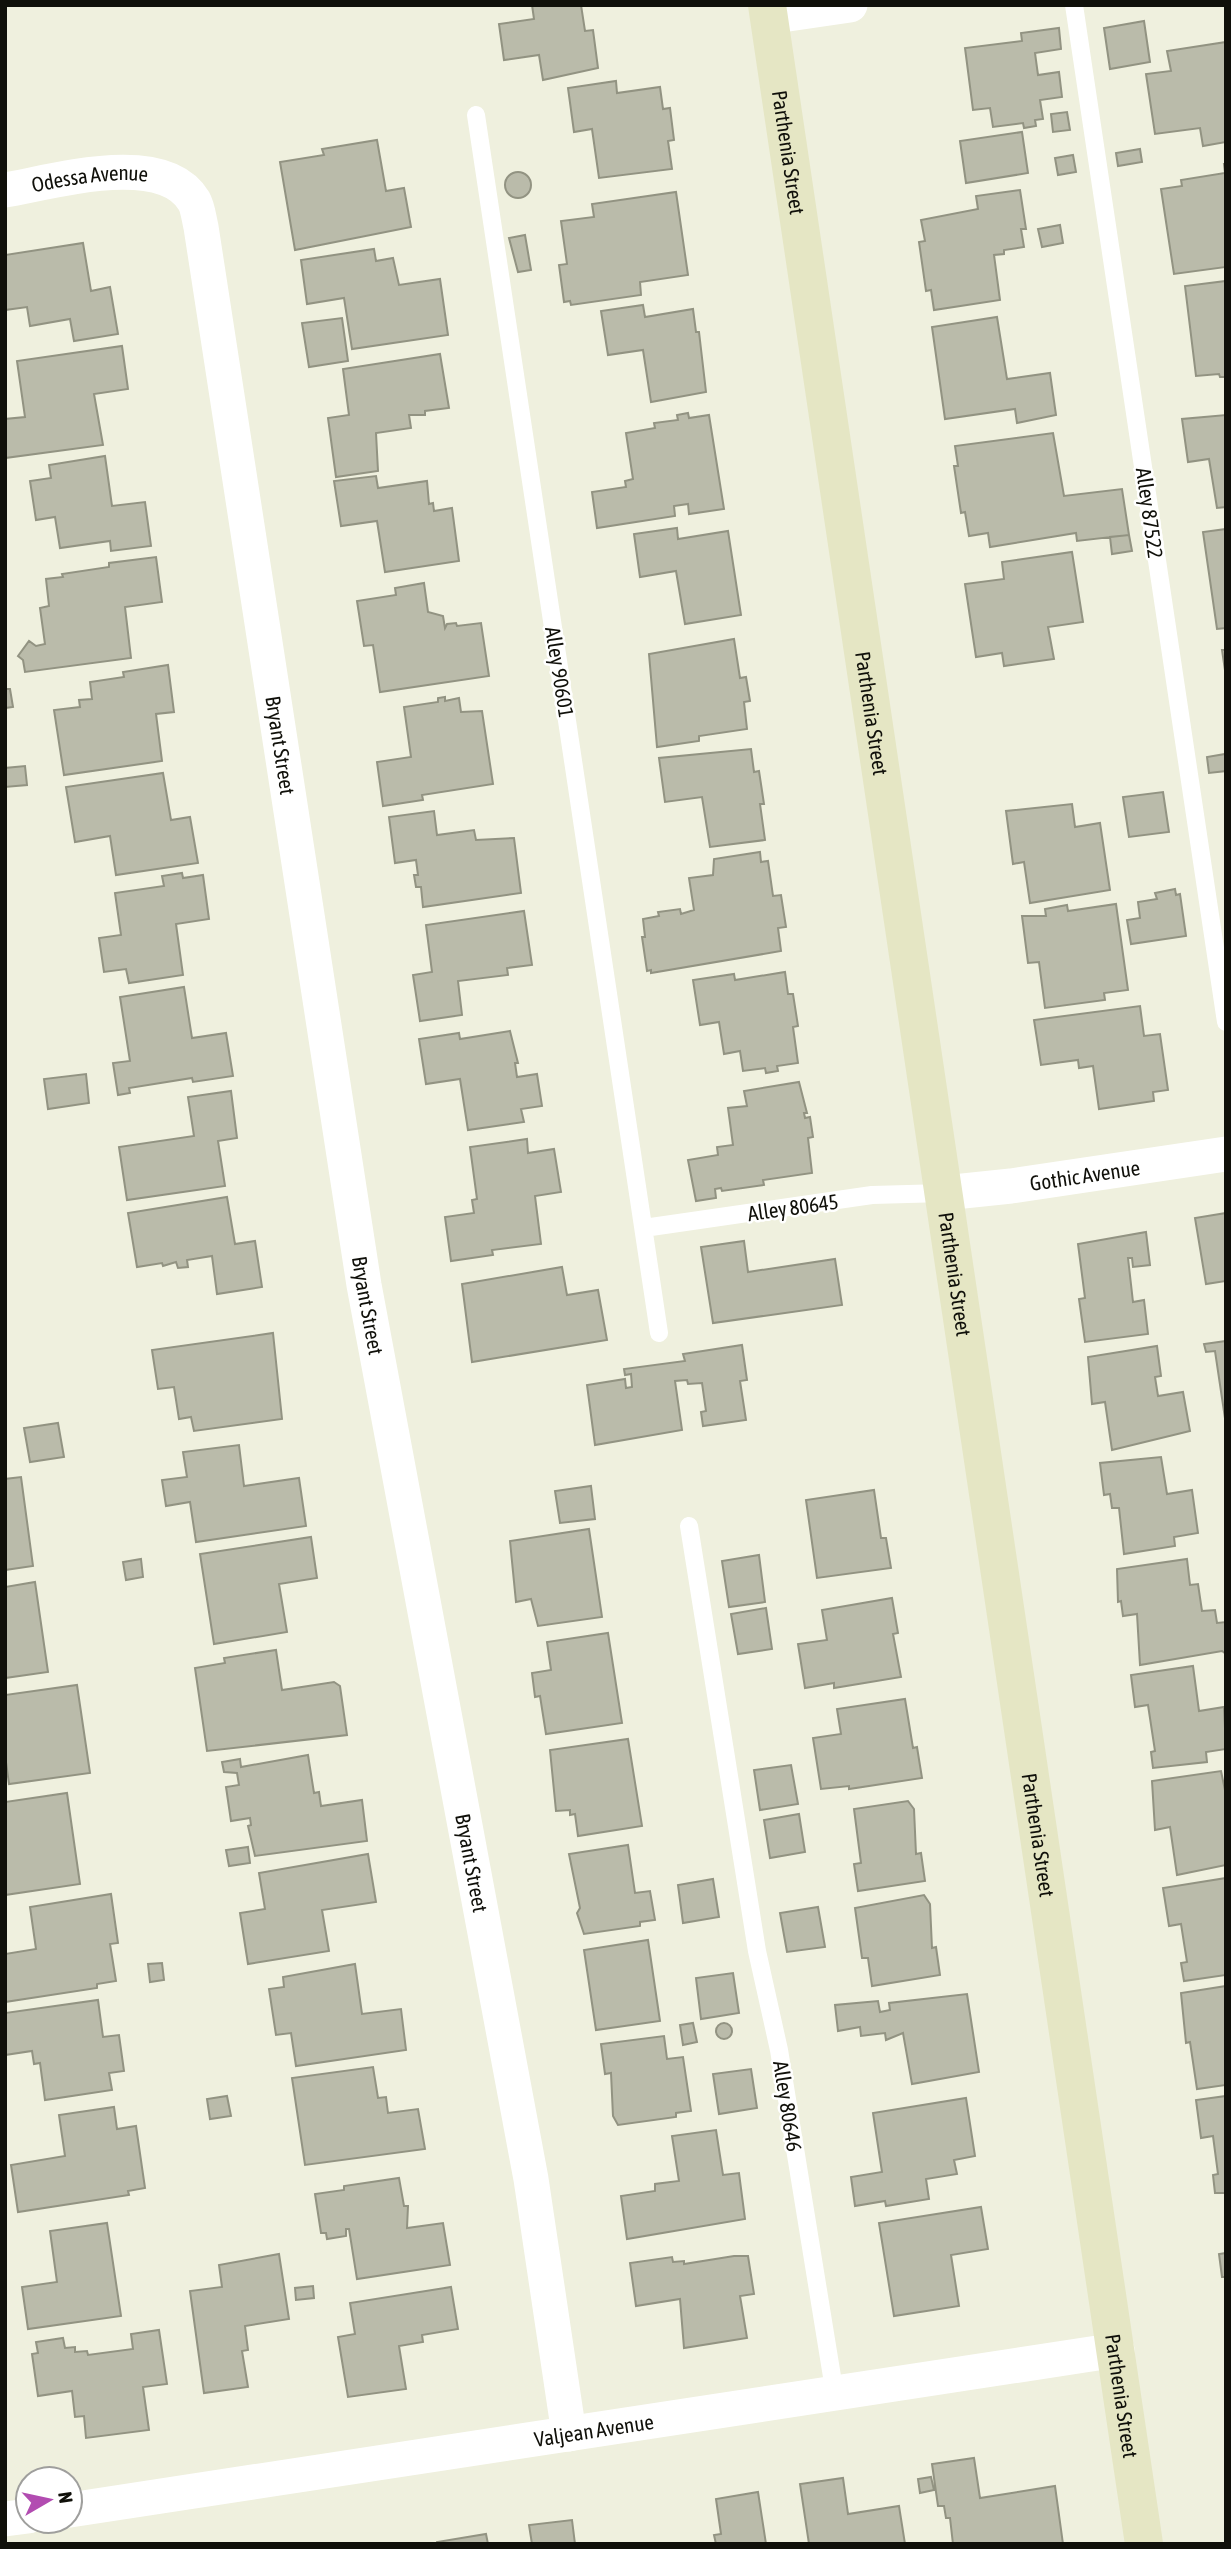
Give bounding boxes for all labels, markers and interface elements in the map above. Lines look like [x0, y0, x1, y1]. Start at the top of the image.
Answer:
street label: Parthenia Street [768, 89, 810, 216]
street label: Odessa Avenue [29, 160, 150, 197]
street label: Alley 87522 [1132, 466, 1168, 560]
street label: Alley 90601 [541, 625, 579, 719]
street label: Parthenia Street [851, 650, 893, 777]
street label: Bryant Street [261, 694, 300, 796]
street label: Gothic Avenue [1028, 1155, 1141, 1195]
street label: Alley 80645 [746, 1189, 840, 1225]
street label: Parthenia Street [934, 1210, 977, 1338]
street label: Bryant Street [348, 1255, 389, 1357]
street label: Parthenia Street [1018, 1771, 1060, 1899]
street label: Bryant Street [451, 1812, 493, 1914]
street label: Alley 80646 [769, 2059, 807, 2153]
street label: Parthenia Street [1101, 2332, 1143, 2460]
street label: Valjean Avenue [533, 2409, 655, 2451]
north arrow [14, 2465, 84, 2535]
text: N [54, 2490, 78, 2505]

